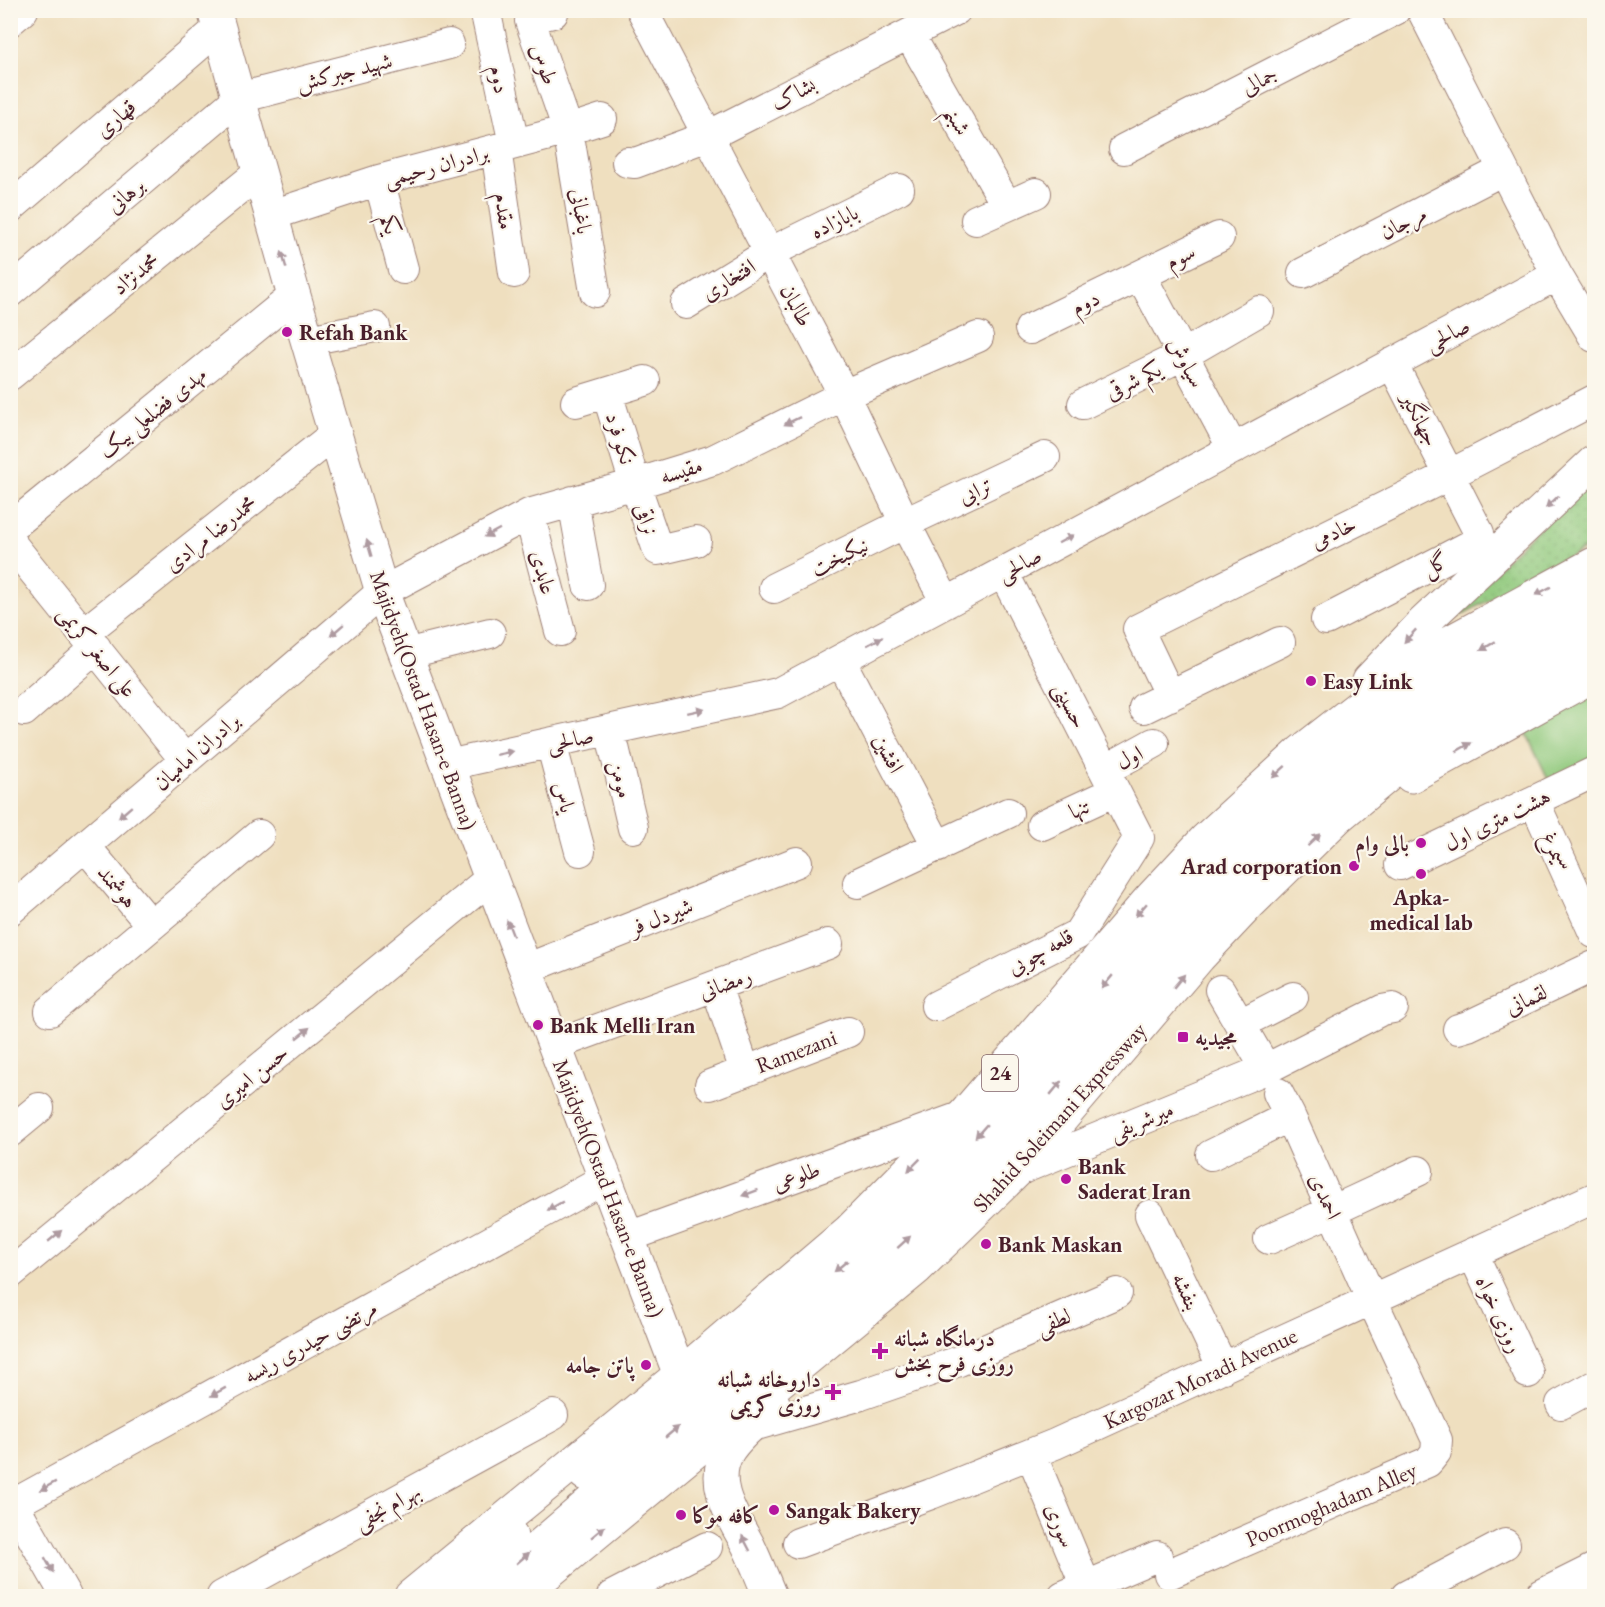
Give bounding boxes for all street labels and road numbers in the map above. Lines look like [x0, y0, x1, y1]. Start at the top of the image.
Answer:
street label: طوس [524, 40, 565, 89]
street label: شهید جبرکش [293, 46, 396, 98]
street label: جمالی [1236, 59, 1282, 102]
street label: دوم [477, 62, 517, 97]
street label: بشاک [766, 70, 821, 117]
street label: قهاری [89, 92, 142, 144]
street label: شبنم [931, 100, 978, 144]
street label: برادران رحیمی [381, 138, 492, 194]
street label: برهانی [100, 171, 151, 220]
street label: باغبانی [564, 186, 599, 236]
street label: مقدم [483, 191, 521, 232]
street label: بابازاده [805, 197, 863, 245]
street label: مرجان [1375, 198, 1432, 247]
street label: یکم [368, 211, 408, 241]
street label: سوم [1160, 237, 1202, 281]
street label: محمدنژاد [106, 245, 165, 301]
street label: افتخاری [696, 251, 761, 307]
street label: طالبان [773, 279, 820, 332]
street label: دوم [1066, 283, 1107, 326]
street label: صالحی [1420, 311, 1475, 359]
street label: سیاوش [1161, 332, 1212, 393]
street label: یکم شرقی [1100, 354, 1170, 412]
street label: مهدی فضلعلی بیک [92, 360, 214, 466]
street label: جهانگیر [1394, 385, 1446, 451]
street label: نکو فرد [599, 409, 642, 468]
street label: مقیسه [656, 450, 706, 491]
street label: ترابی [954, 470, 998, 513]
street label: محمدرضا مرادی [158, 488, 263, 579]
street label: نراقی [628, 499, 666, 539]
street label: خادمی [1306, 509, 1361, 556]
street label: نیکبخت [806, 530, 873, 583]
street label: صالحی [992, 540, 1047, 589]
street label: گل [1417, 546, 1454, 584]
street label: عابدی [524, 547, 563, 597]
street label: Majidyeh(Ostad Hasan-e Banna) [363, 566, 484, 834]
street label: علی اصغر کریمی [50, 599, 144, 705]
street label: حسینی [1046, 677, 1094, 734]
street label: برادران امامیان [147, 706, 246, 797]
street label: صالحی [544, 720, 596, 760]
street label: افشین [866, 729, 911, 778]
street label: اول [1111, 738, 1148, 777]
street label: مومن [602, 757, 640, 801]
street label: یاس [546, 778, 583, 818]
street label: هشت متری اول [1439, 781, 1555, 858]
street label: تنها [1064, 791, 1095, 826]
street label: سیمرغ [1531, 827, 1578, 877]
street label: هوشمند [91, 858, 144, 914]
street label: شیردل فر [623, 891, 697, 943]
street label: قلعه چوبی [1002, 921, 1080, 983]
street label: رمضانی [695, 961, 756, 1006]
street label: لقمانی [1500, 977, 1552, 1022]
street label: Shahid Soleimani Expressway [966, 1016, 1153, 1219]
street label: Ramezani [752, 1023, 841, 1080]
street label: حسن امیری [208, 1038, 295, 1116]
street label: Majidyeh(Ostad Hasan-e Banna) [546, 1055, 671, 1321]
road number: 24 [982, 1055, 1018, 1091]
street label: میرشریفی [1105, 1094, 1178, 1148]
street label: طلوعی [768, 1155, 824, 1198]
street label: احمدی [1303, 1168, 1349, 1224]
street label: بنفشه [1165, 1268, 1208, 1315]
street label: روزی خواه [1469, 1271, 1530, 1358]
street label: مرتضی حیدری ریسه [238, 1293, 383, 1391]
street label: لطفی [1031, 1301, 1076, 1344]
street label: Kargozar Moradi Avenue [1099, 1321, 1302, 1436]
street label: Poormoghadam Alley [1241, 1455, 1422, 1554]
street label: بهرام نجفی [349, 1476, 428, 1541]
street label: سوری [1039, 1499, 1083, 1552]

